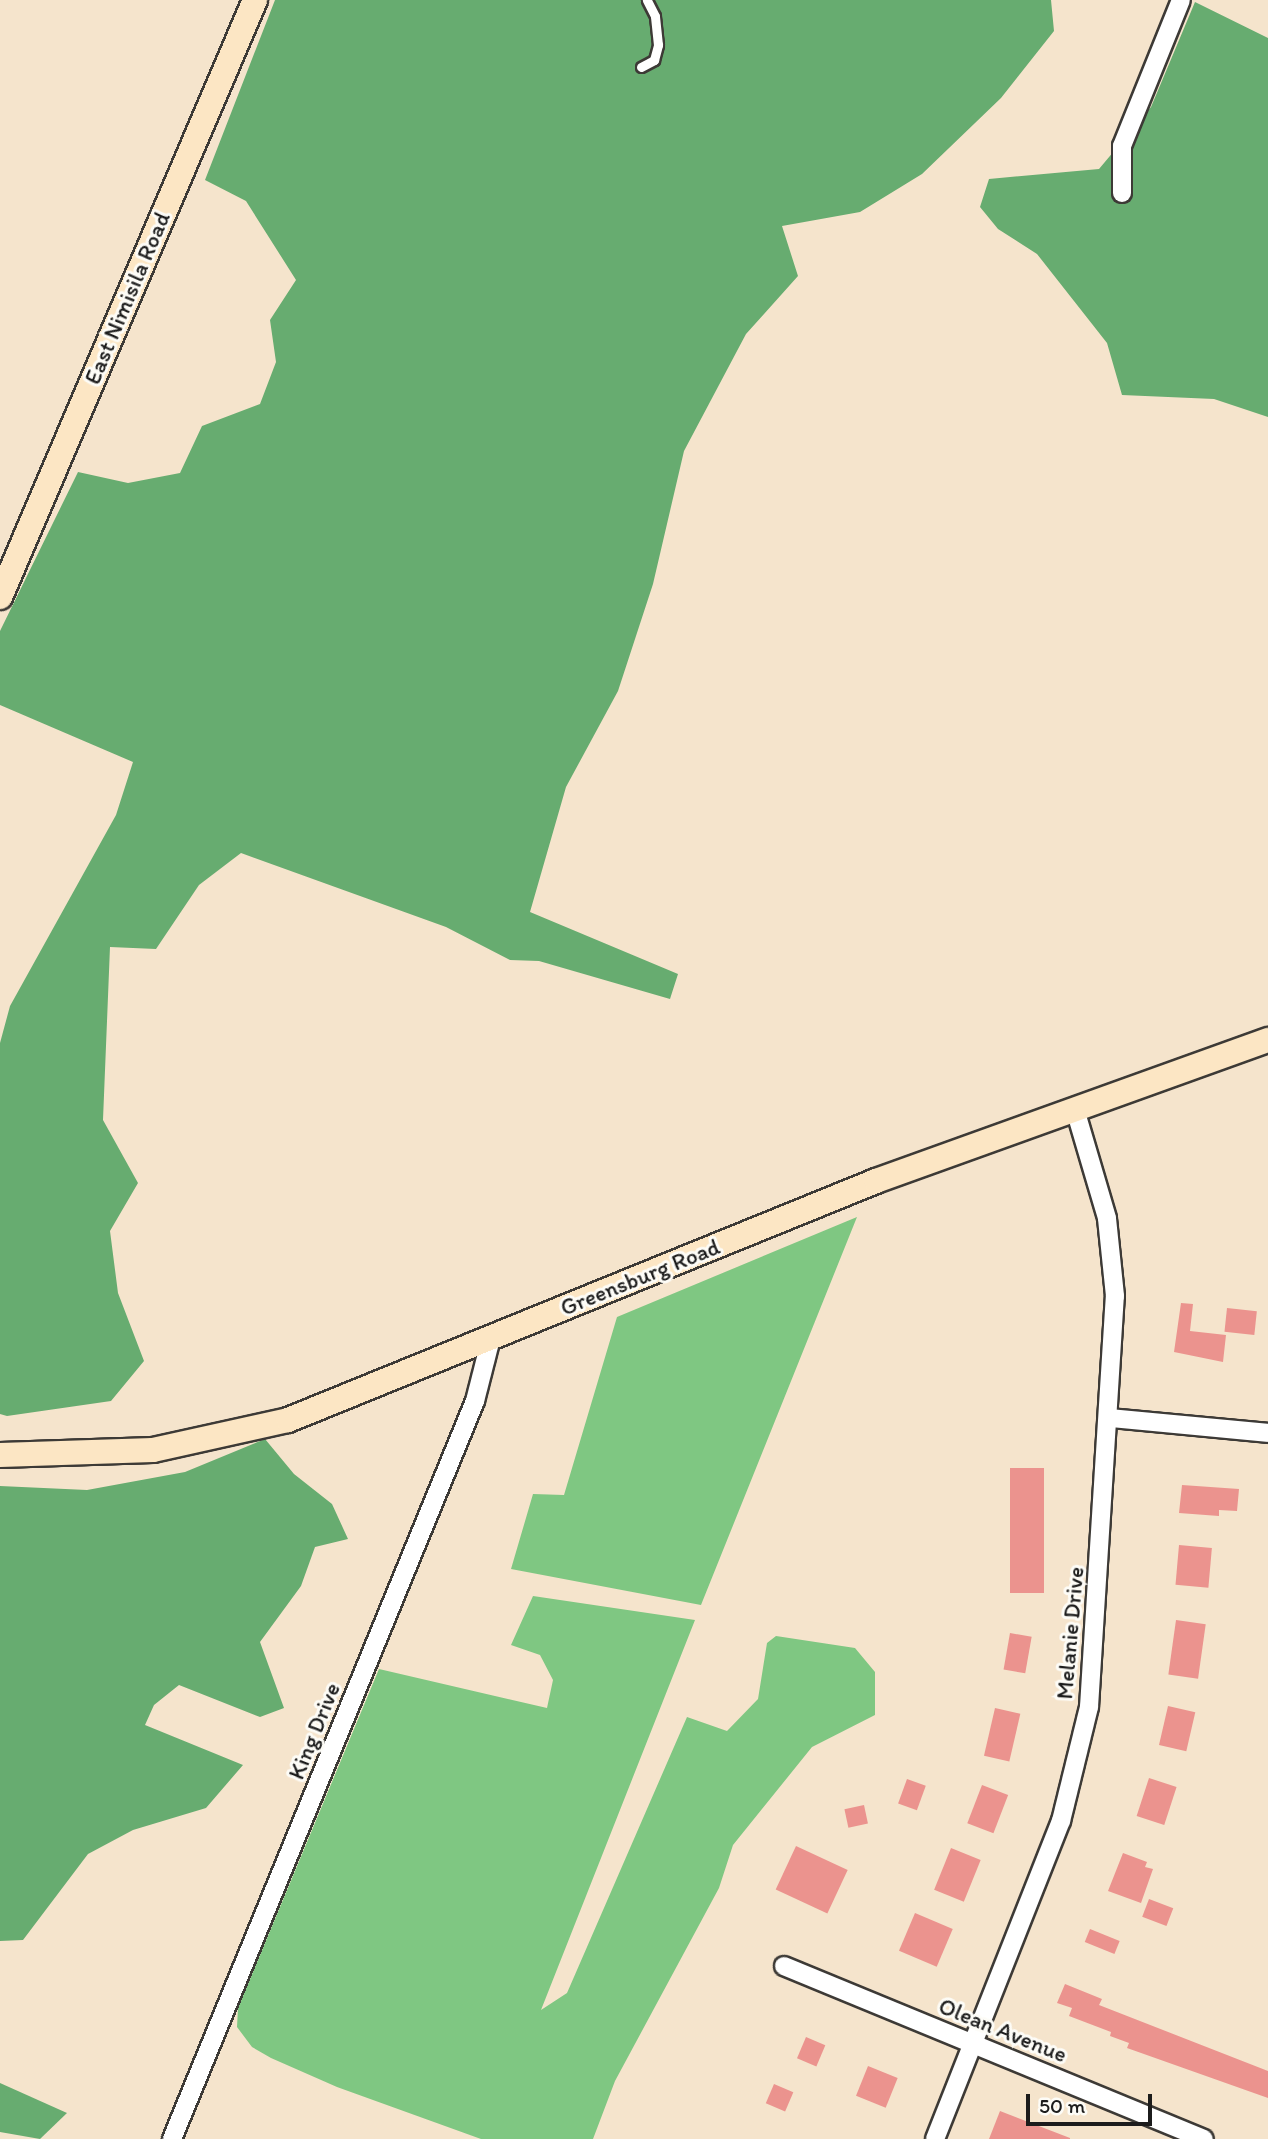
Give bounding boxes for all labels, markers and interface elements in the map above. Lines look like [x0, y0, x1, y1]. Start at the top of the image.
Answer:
street label: East Nimisila Road [78, 208, 176, 388]
street label: Greensburg Road [556, 1232, 724, 1322]
street label: Melanie Drive [1050, 1566, 1090, 1700]
street label: King Drive [282, 1678, 346, 1784]
street label: Olean Avenue [935, 1992, 1071, 2068]
scale bar [1030, 2080, 1156, 2124]
text: 50 m [1039, 2093, 1085, 2118]

